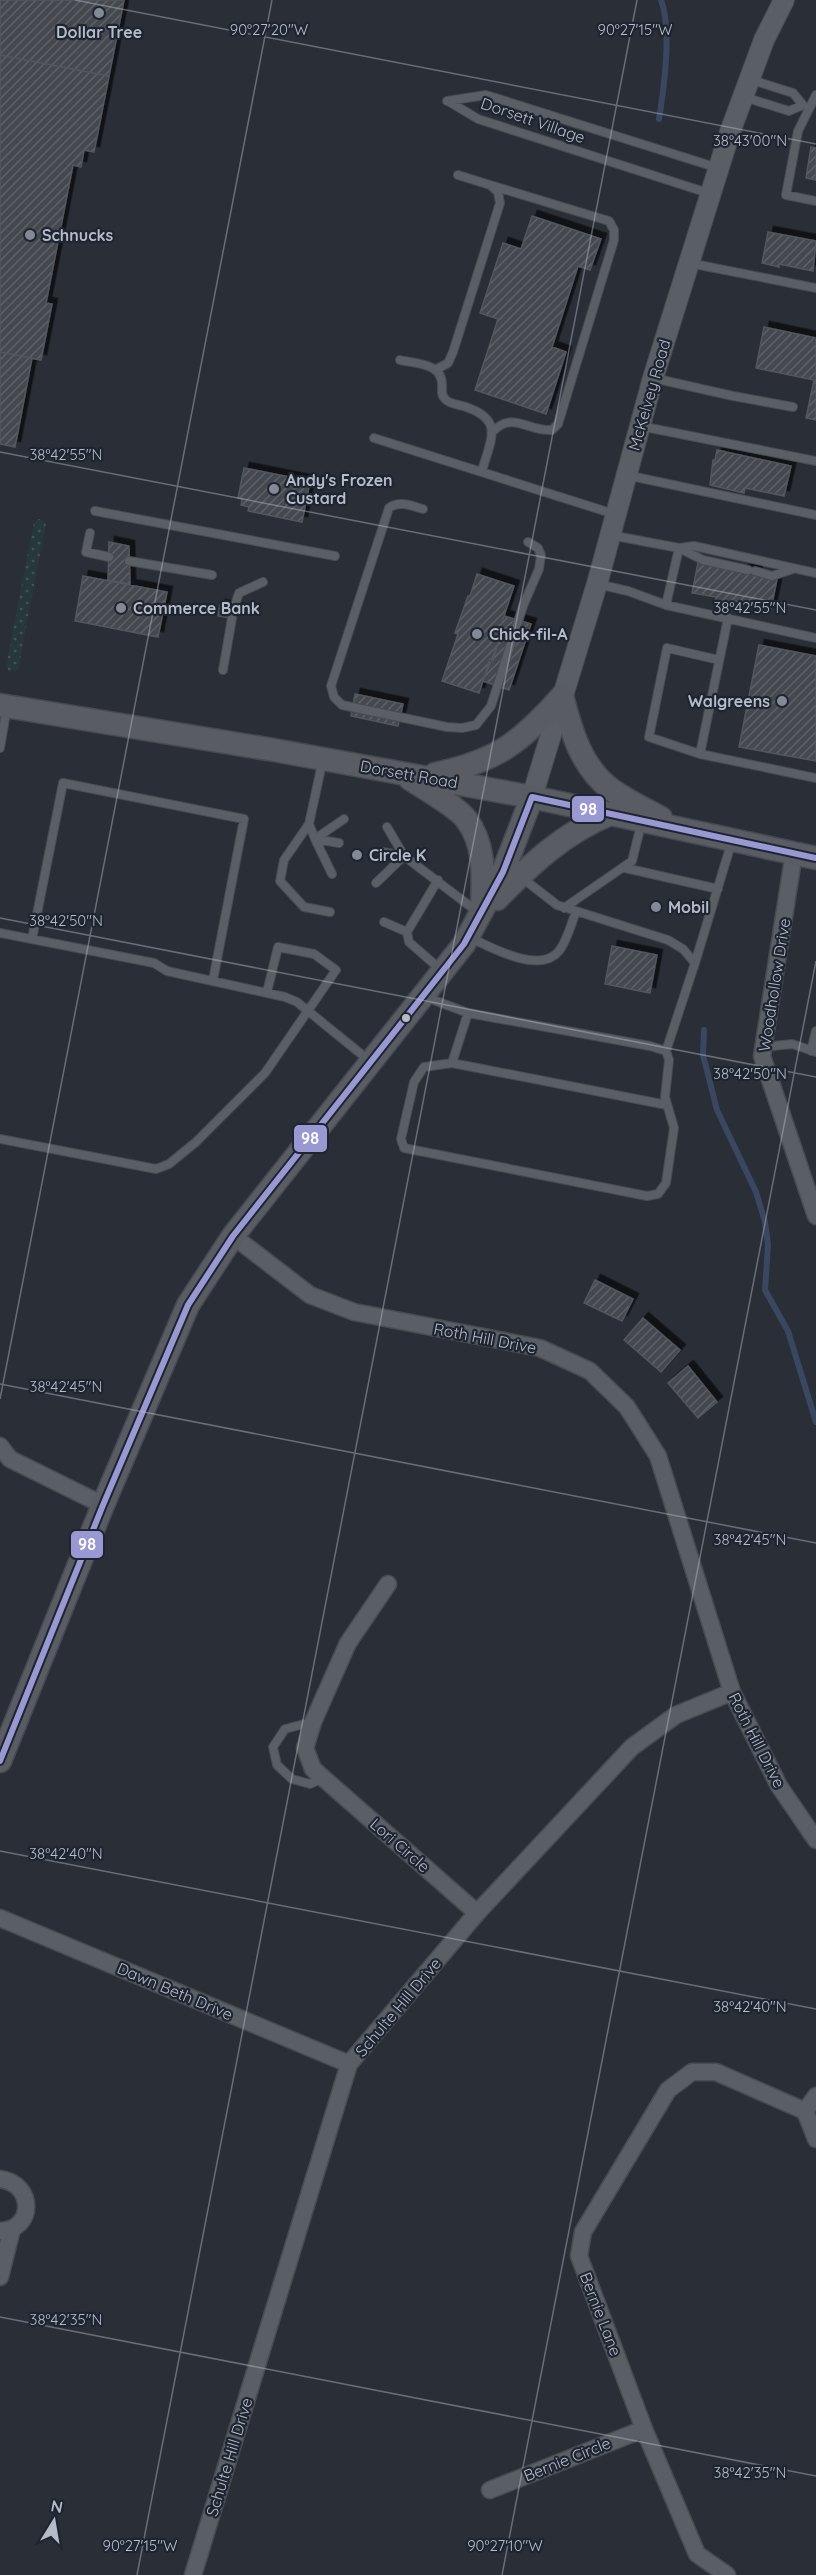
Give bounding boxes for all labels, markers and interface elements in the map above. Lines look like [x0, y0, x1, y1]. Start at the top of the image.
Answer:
marker: Dollar Tree [92, 6, 106, 20]
text: 90°27'20"W [230, 20, 309, 39]
text: 90°27'15"W [598, 20, 673, 39]
place label: Dollar Tree [56, 22, 142, 42]
street label: Dorsett Village [478, 93, 588, 147]
text: 38°43'00"N [713, 131, 787, 150]
place label: Schnucks [42, 225, 114, 245]
marker: Schnucks [23, 228, 37, 242]
street label: McKelvey Road [624, 337, 674, 453]
text: 38°42'55"N [29, 445, 103, 464]
place label: Andy's Frozen Custard [286, 470, 393, 508]
marker: Andy's Frozen Custard [267, 482, 281, 496]
place label: Commerce Bank [133, 598, 260, 618]
text: 38°42'55"N [713, 598, 787, 617]
marker: Commerce Bank [114, 601, 128, 615]
place label: Chick-fil-A [489, 624, 568, 644]
marker: Chick-fil-A [470, 627, 484, 641]
place label: Walgreens [688, 691, 770, 711]
marker: Walgreens [775, 694, 789, 708]
street label: Dorsett Road [359, 756, 459, 792]
line badge: 98 [571, 795, 605, 823]
text: 98 [579, 799, 597, 819]
place label: Circle K [369, 845, 426, 865]
marker: Circle K [350, 848, 364, 862]
place label: Mobil [668, 897, 709, 917]
marker: Mobil [649, 900, 663, 914]
text: 38°42'50"N [29, 911, 103, 930]
street label: Woodhollow Drive [754, 917, 794, 1053]
unlabelled marker [400, 1012, 412, 1024]
text: 38°42'50"N [713, 1064, 787, 1083]
line badge: 98 [293, 1124, 328, 1153]
text: 98 [301, 1128, 319, 1148]
street label: Roth Hill Drive [432, 1318, 538, 1358]
text: 38°42'45"N [30, 1377, 102, 1396]
line badge: 98 [70, 1530, 104, 1559]
text: 38°42'45"N [714, 1530, 786, 1549]
text: 98 [78, 1534, 96, 1554]
street label: Roth Hill Drive [724, 1689, 790, 1791]
street label: Lori Circle [366, 1814, 434, 1876]
text: 38°42'40"N [29, 1844, 103, 1863]
street label: Schulte Hill Drive [351, 1953, 445, 2061]
street label: Dawn Beth Drive [114, 1958, 236, 2024]
text: 38°42'40"N [713, 1997, 787, 2016]
street label: Bernie Lane [576, 2269, 626, 2359]
text: 38°42'35"N [30, 2310, 102, 2329]
street label: Schulte Hill Drive [201, 2395, 257, 2519]
street label: Bernie Circle [521, 2432, 613, 2486]
text: 38°42'35"N [714, 2463, 786, 2482]
north arrow [24, 2491, 84, 2551]
text: N [49, 2495, 65, 2517]
text: 90°27'15"W [103, 2536, 178, 2555]
text: 90°27'10"W [467, 2536, 543, 2555]

